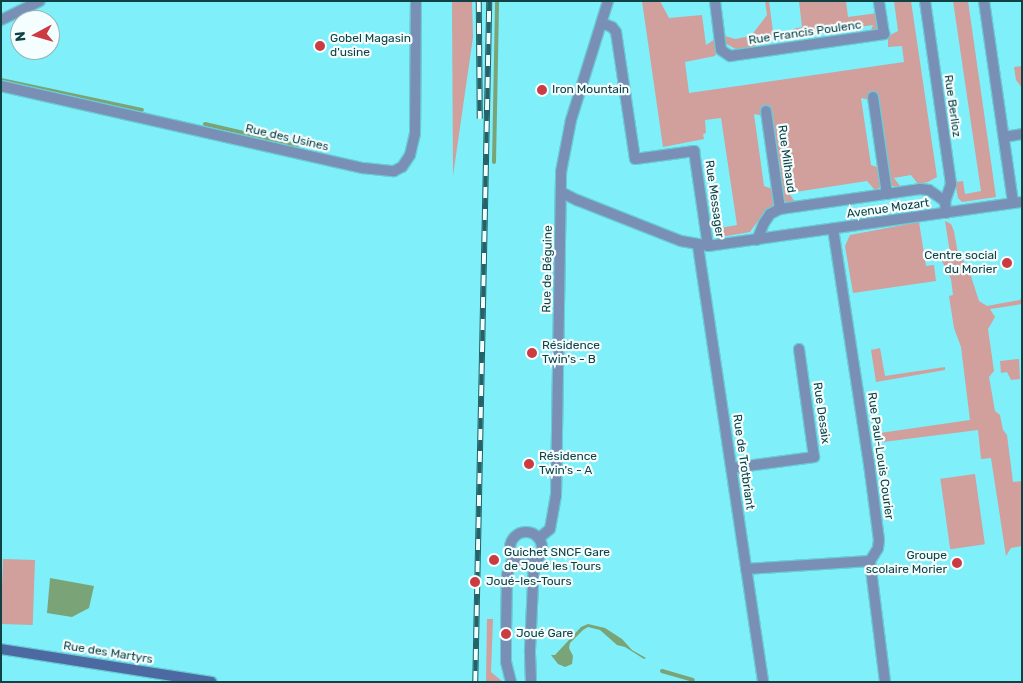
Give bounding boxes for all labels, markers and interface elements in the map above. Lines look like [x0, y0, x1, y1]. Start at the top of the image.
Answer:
north arrow [10, 10, 60, 60]
street label: Rue Francis Poulenc [748, 18, 862, 48]
text: N [12, 31, 30, 42]
place label: Gobel Magasin d'usine [330, 32, 411, 60]
marker: Gobel Magasin d'usine [314, 40, 326, 52]
street label: Rue Berlioz [941, 74, 963, 138]
place label: Iron Mountain [552, 83, 629, 97]
marker: Iron Mountain [536, 84, 548, 96]
street label: Rue des Usines [244, 121, 330, 155]
street label: Rue Milhaud [774, 124, 798, 194]
street label: Rue Messager [701, 159, 727, 239]
street label: Avenue Mozart [846, 196, 930, 222]
street label: Rue de Béguine [540, 225, 556, 313]
place label: Centre social du Morier [924, 249, 997, 277]
marker: Centre social du Morier [1001, 257, 1013, 269]
place label: Résidence Twin's - B [542, 339, 600, 367]
marker: Résidence Twin's - B [526, 347, 538, 359]
street label: Rue Desaix [810, 381, 832, 445]
street label: Rue Paul-Louis Courier [864, 391, 896, 521]
street label: Rue de Trotbriant [729, 413, 757, 511]
place label: Résidence Twin's - A [539, 450, 597, 478]
marker: Résidence Twin's - A [523, 458, 535, 470]
place label: Guichet SNCF Gare de Joué les Tours [504, 546, 610, 574]
place label: Groupe scolaire Morier [866, 549, 947, 577]
marker: Guichet SNCF Gare de Joué les Tours [488, 554, 500, 566]
marker: Groupe scolaire Morier [951, 557, 963, 569]
marker: Joué-les-Tours [468, 575, 482, 589]
place label: Joué-les-Tours [486, 575, 572, 589]
place label: Joué Gare [516, 627, 573, 641]
marker: Joué Gare [500, 628, 512, 640]
street label: Rue des Martyrs [62, 639, 154, 667]

